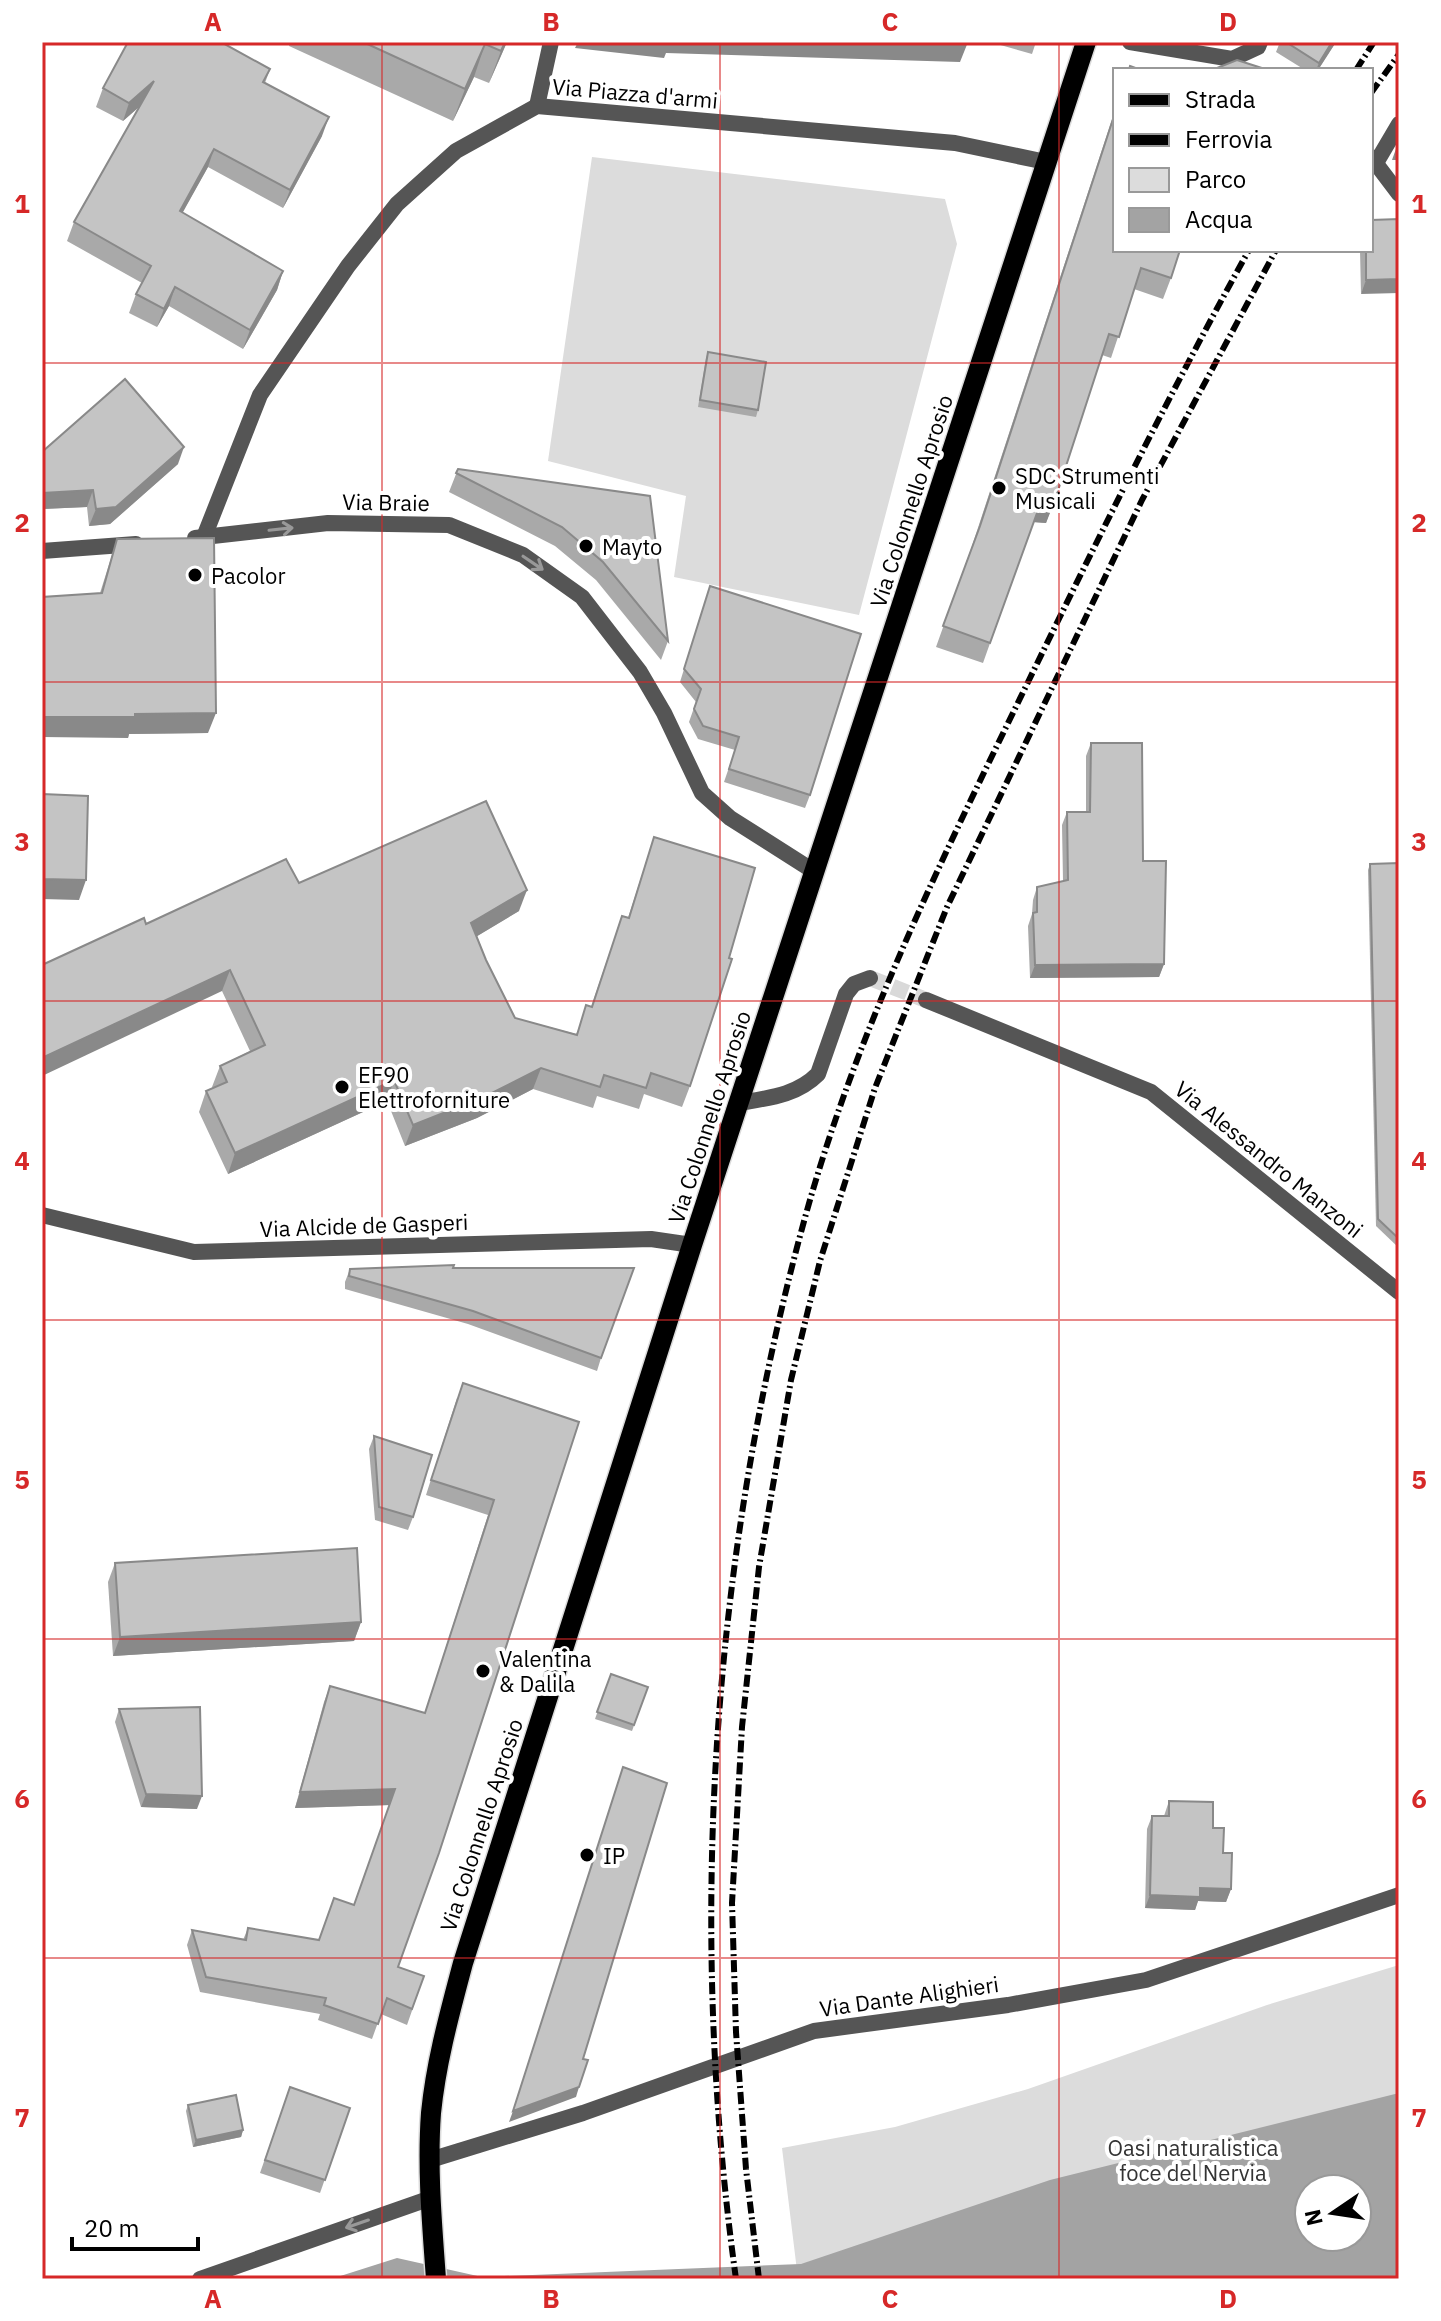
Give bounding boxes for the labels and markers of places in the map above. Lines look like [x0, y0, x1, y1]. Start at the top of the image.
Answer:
place label: SDC Strumenti Musicali [1015, 461, 1159, 515]
marker: SDC Strumenti Musicali [990, 479, 1008, 497]
place label: Mayto [602, 532, 662, 561]
marker: Mayto [577, 537, 595, 555]
place label: Pacolor [211, 561, 286, 590]
marker: Pacolor [186, 566, 204, 584]
place label: EF90 Elettroforniture [358, 1060, 510, 1114]
marker: EF90 Elettroforniture [333, 1078, 351, 1096]
place label: Valentina & Dalila [499, 1644, 592, 1698]
marker: Valentina & Dalila [474, 1662, 492, 1680]
place label: IP [603, 1841, 625, 1870]
marker: IP [578, 1846, 596, 1864]

